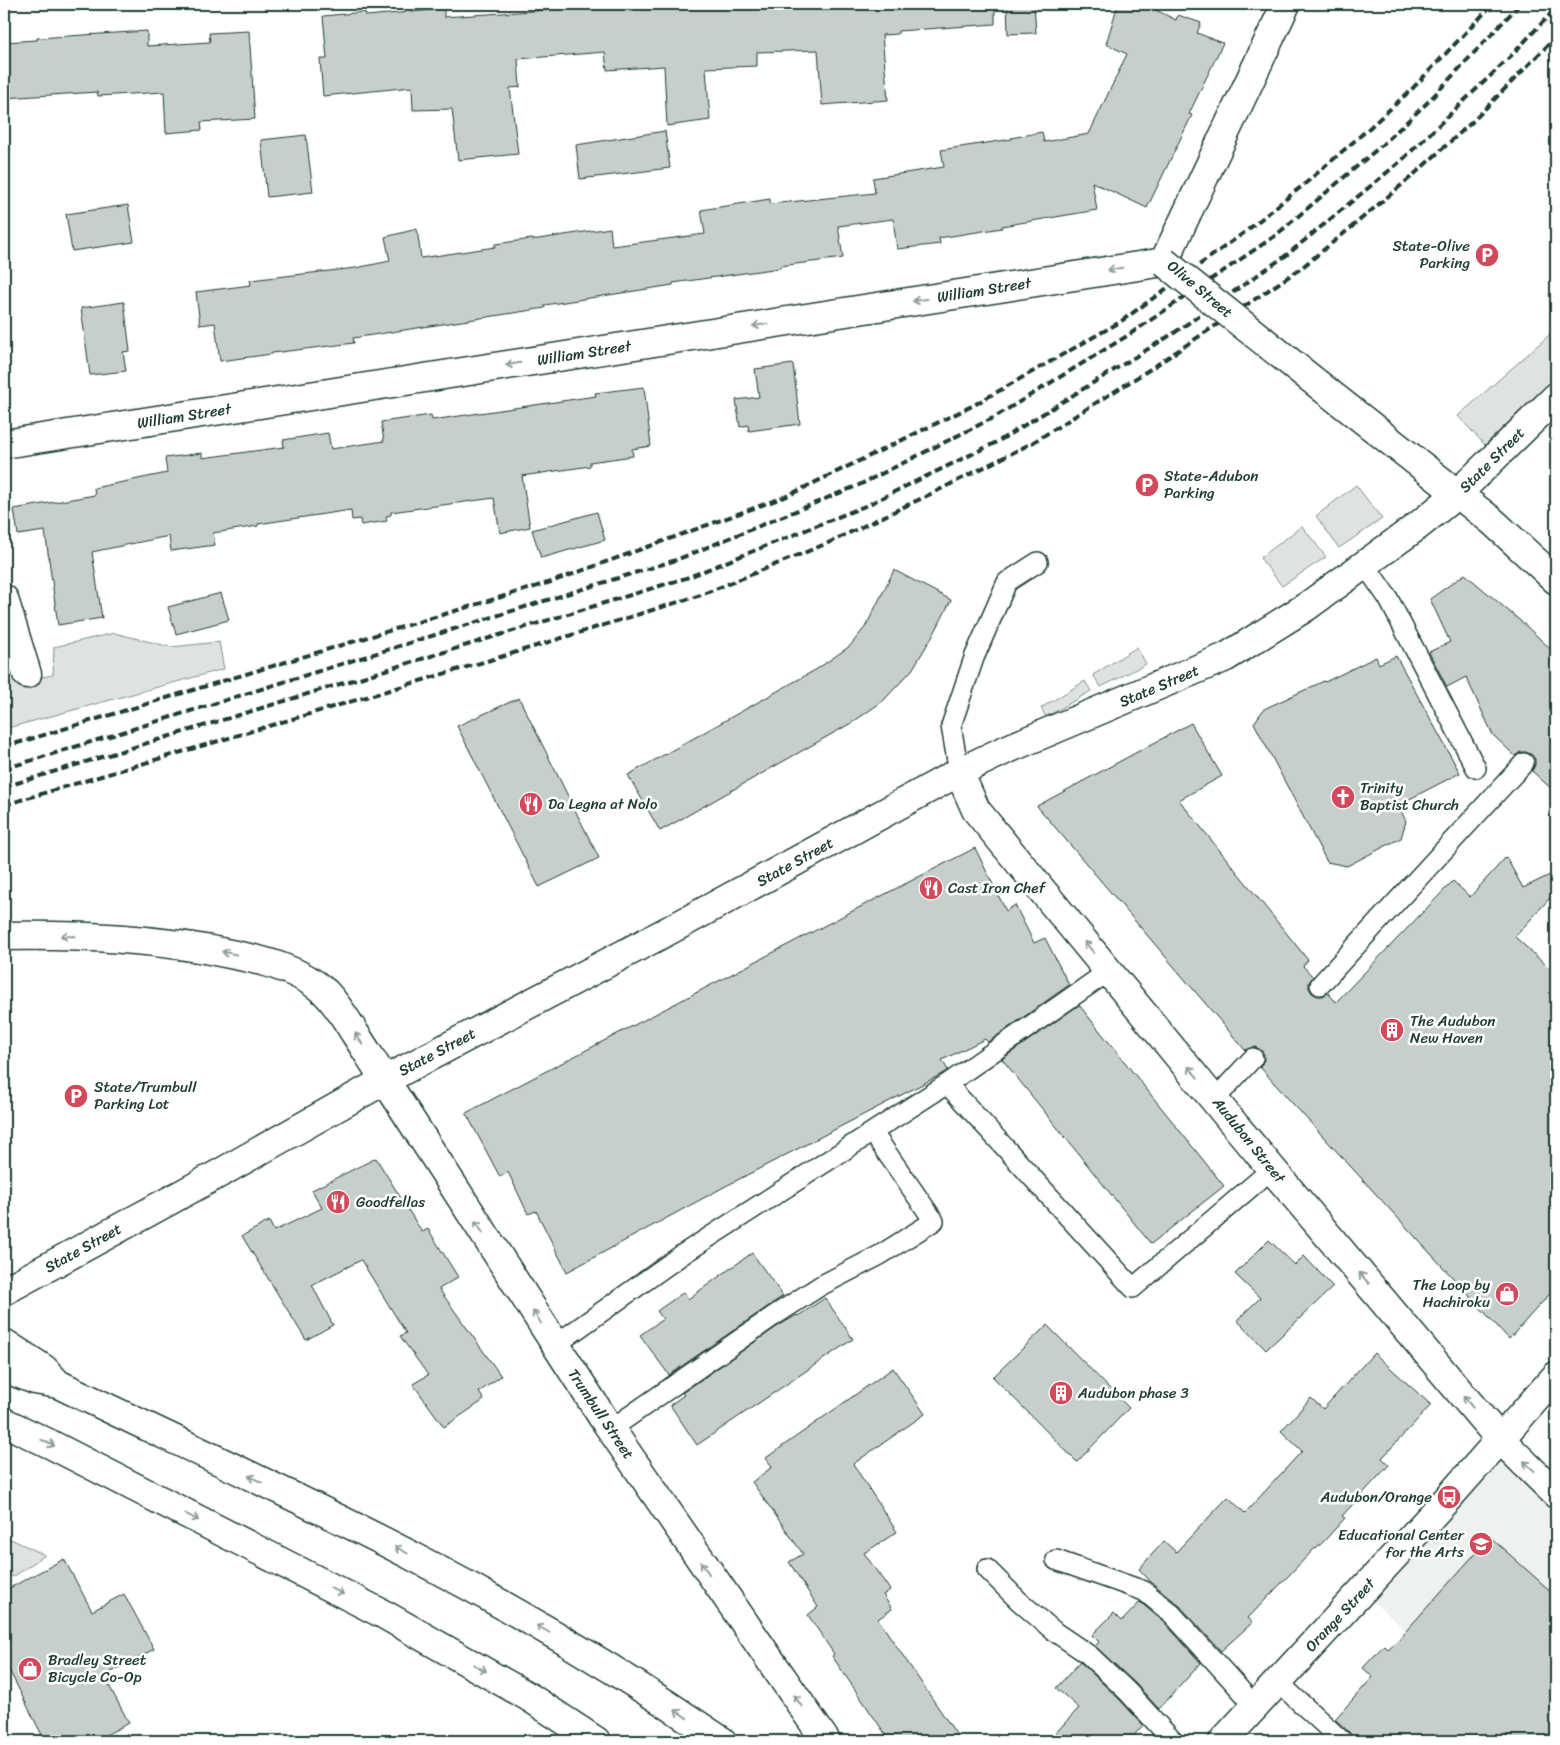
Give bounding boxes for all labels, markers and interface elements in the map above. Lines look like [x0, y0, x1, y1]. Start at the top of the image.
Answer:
place label: State-Olive Parking [1392, 233, 1470, 276]
parking icon: State-Olive Parking [1474, 242, 1500, 268]
street label: Olive Street [1161, 253, 1239, 325]
one-way arrow [1108, 265, 1124, 275]
street label: William Street [935, 270, 1034, 310]
one-way arrow [913, 295, 929, 305]
one-way arrow [752, 321, 768, 331]
street label: William Street [535, 333, 634, 373]
one-way arrow [505, 359, 521, 369]
street label: William Street [135, 396, 234, 436]
street label: State Street [1453, 421, 1531, 499]
place label: State-Adubon Parking [1164, 463, 1258, 506]
parking icon: State-Adubon Parking [1134, 472, 1160, 498]
street label: State Street [1115, 657, 1204, 715]
place label: Trinity Baptist Church [1360, 775, 1459, 818]
church icon: Trinity Baptist Church [1330, 784, 1356, 810]
restaurant icon: Da Legna at Nolo [518, 791, 544, 817]
place label: Da Legna at Nolo [548, 791, 658, 817]
street label: State Street [752, 830, 839, 894]
restaurant icon: Cast Iron Chef [918, 875, 944, 901]
place label: Cast Iron Chef [948, 875, 1046, 901]
one-way arrow [60, 931, 76, 941]
one-way arrow [1084, 941, 1095, 954]
one-way arrow [221, 948, 237, 958]
place label: The Audubon New Haven [1410, 1008, 1495, 1051]
building icon: The Audubon New Haven [1379, 1017, 1405, 1043]
street label: State Street [393, 1020, 481, 1083]
one-way arrow [353, 1032, 364, 1046]
one-way arrow [1187, 1066, 1198, 1079]
place label: State/Trumbull Parking Lot [94, 1074, 197, 1117]
parking icon: State/Trumbull Parking Lot [63, 1083, 89, 1109]
street label: Audubon Street [1205, 1090, 1293, 1190]
restaurant icon: Goodfellas [325, 1189, 351, 1215]
place label: Goodfellas [356, 1189, 425, 1215]
street label: State Street [40, 1216, 127, 1280]
one-way arrow [474, 1220, 485, 1234]
one-way arrow [1358, 1272, 1369, 1285]
place label: The Loop by Hachiroku [1413, 1272, 1490, 1315]
shop icon: The Loop by Hachiroku [1494, 1281, 1520, 1307]
one-way arrow [532, 1310, 542, 1324]
street label: Trumbull Street [561, 1363, 641, 1465]
building icon: Audubon phase 3 [1048, 1380, 1074, 1406]
place label: Audubon phase 3 [1077, 1380, 1189, 1406]
one-way arrow [1463, 1396, 1474, 1409]
one-way arrow [40, 1439, 55, 1448]
one-way arrow [1522, 1460, 1535, 1472]
one-way arrow [248, 1474, 263, 1483]
place label: Audubon/Orange [1319, 1484, 1432, 1510]
bus stop icon: Audubon/Orange [1436, 1484, 1462, 1510]
one-way arrow [185, 1512, 200, 1522]
place label: Educational Center for the Arts [1338, 1522, 1465, 1565]
school or university icon: Educational Center for the Arts [1468, 1531, 1494, 1557]
one-way arrow [394, 1545, 409, 1554]
one-way arrow [700, 1561, 710, 1575]
street label: Orange Street [1299, 1571, 1382, 1658]
one-way arrow [329, 1587, 344, 1596]
one-way arrow [537, 1623, 551, 1633]
place label: Bradley Street Bicycle Co-Op [48, 1647, 147, 1690]
shop icon: Bradley Street Bicycle Co-Op [17, 1656, 43, 1682]
one-way arrow [472, 1664, 486, 1674]
one-way arrow [793, 1694, 803, 1708]
one-way arrow [675, 1709, 689, 1719]

